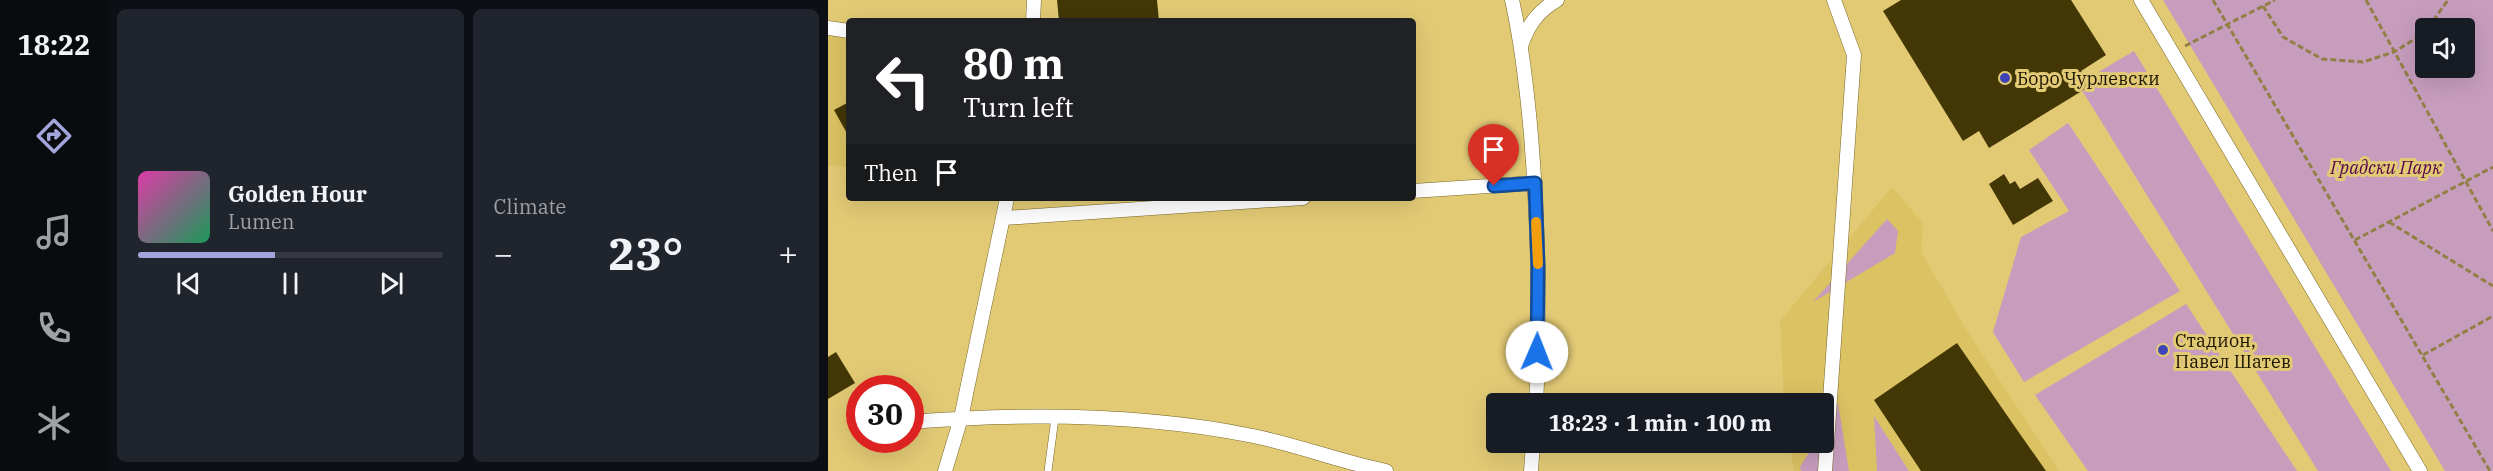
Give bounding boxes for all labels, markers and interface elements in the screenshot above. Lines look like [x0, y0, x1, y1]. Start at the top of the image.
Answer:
map controls [2415, 18, 2475, 78]
button: sound [2415, 18, 2475, 78]
text: 18:22 [18, 27, 90, 62]
text: 80 m [963, 36, 1064, 91]
icon: left [864, 42, 942, 120]
place label: Боро Чурлевски [2017, 67, 2160, 90]
marker: Боро Чурлевски [1998, 71, 2012, 85]
text: Turn left [963, 89, 1074, 124]
icon: directions [33, 115, 75, 157]
pin [1468, 124, 1519, 186]
icon: arrive [1477, 133, 1510, 166]
icon: arrive [930, 156, 963, 189]
park label: Градски Парк [2329, 156, 2442, 179]
text: Then [864, 158, 918, 187]
text: Golden Hour [228, 179, 367, 208]
text: Climate [494, 193, 566, 220]
text: Lumen [228, 208, 295, 235]
icon: music [33, 211, 75, 253]
text: 23° [608, 224, 683, 282]
text: − [494, 232, 513, 275]
text: + [778, 232, 798, 275]
icon: previous [172, 267, 205, 300]
icon: pause [274, 267, 307, 300]
icon: next [375, 267, 408, 300]
icon: phone [33, 307, 75, 349]
position arrow [1505, 320, 1569, 384]
place label: Стадион, Павел Шатев [2175, 329, 2291, 373]
marker: Стадион, Павел Шатев [2156, 343, 2170, 357]
speed limit sign: 30 [846, 375, 924, 453]
icon: climate [33, 402, 75, 444]
text: 18:23 · 1 min · 100 m [1548, 408, 1772, 437]

